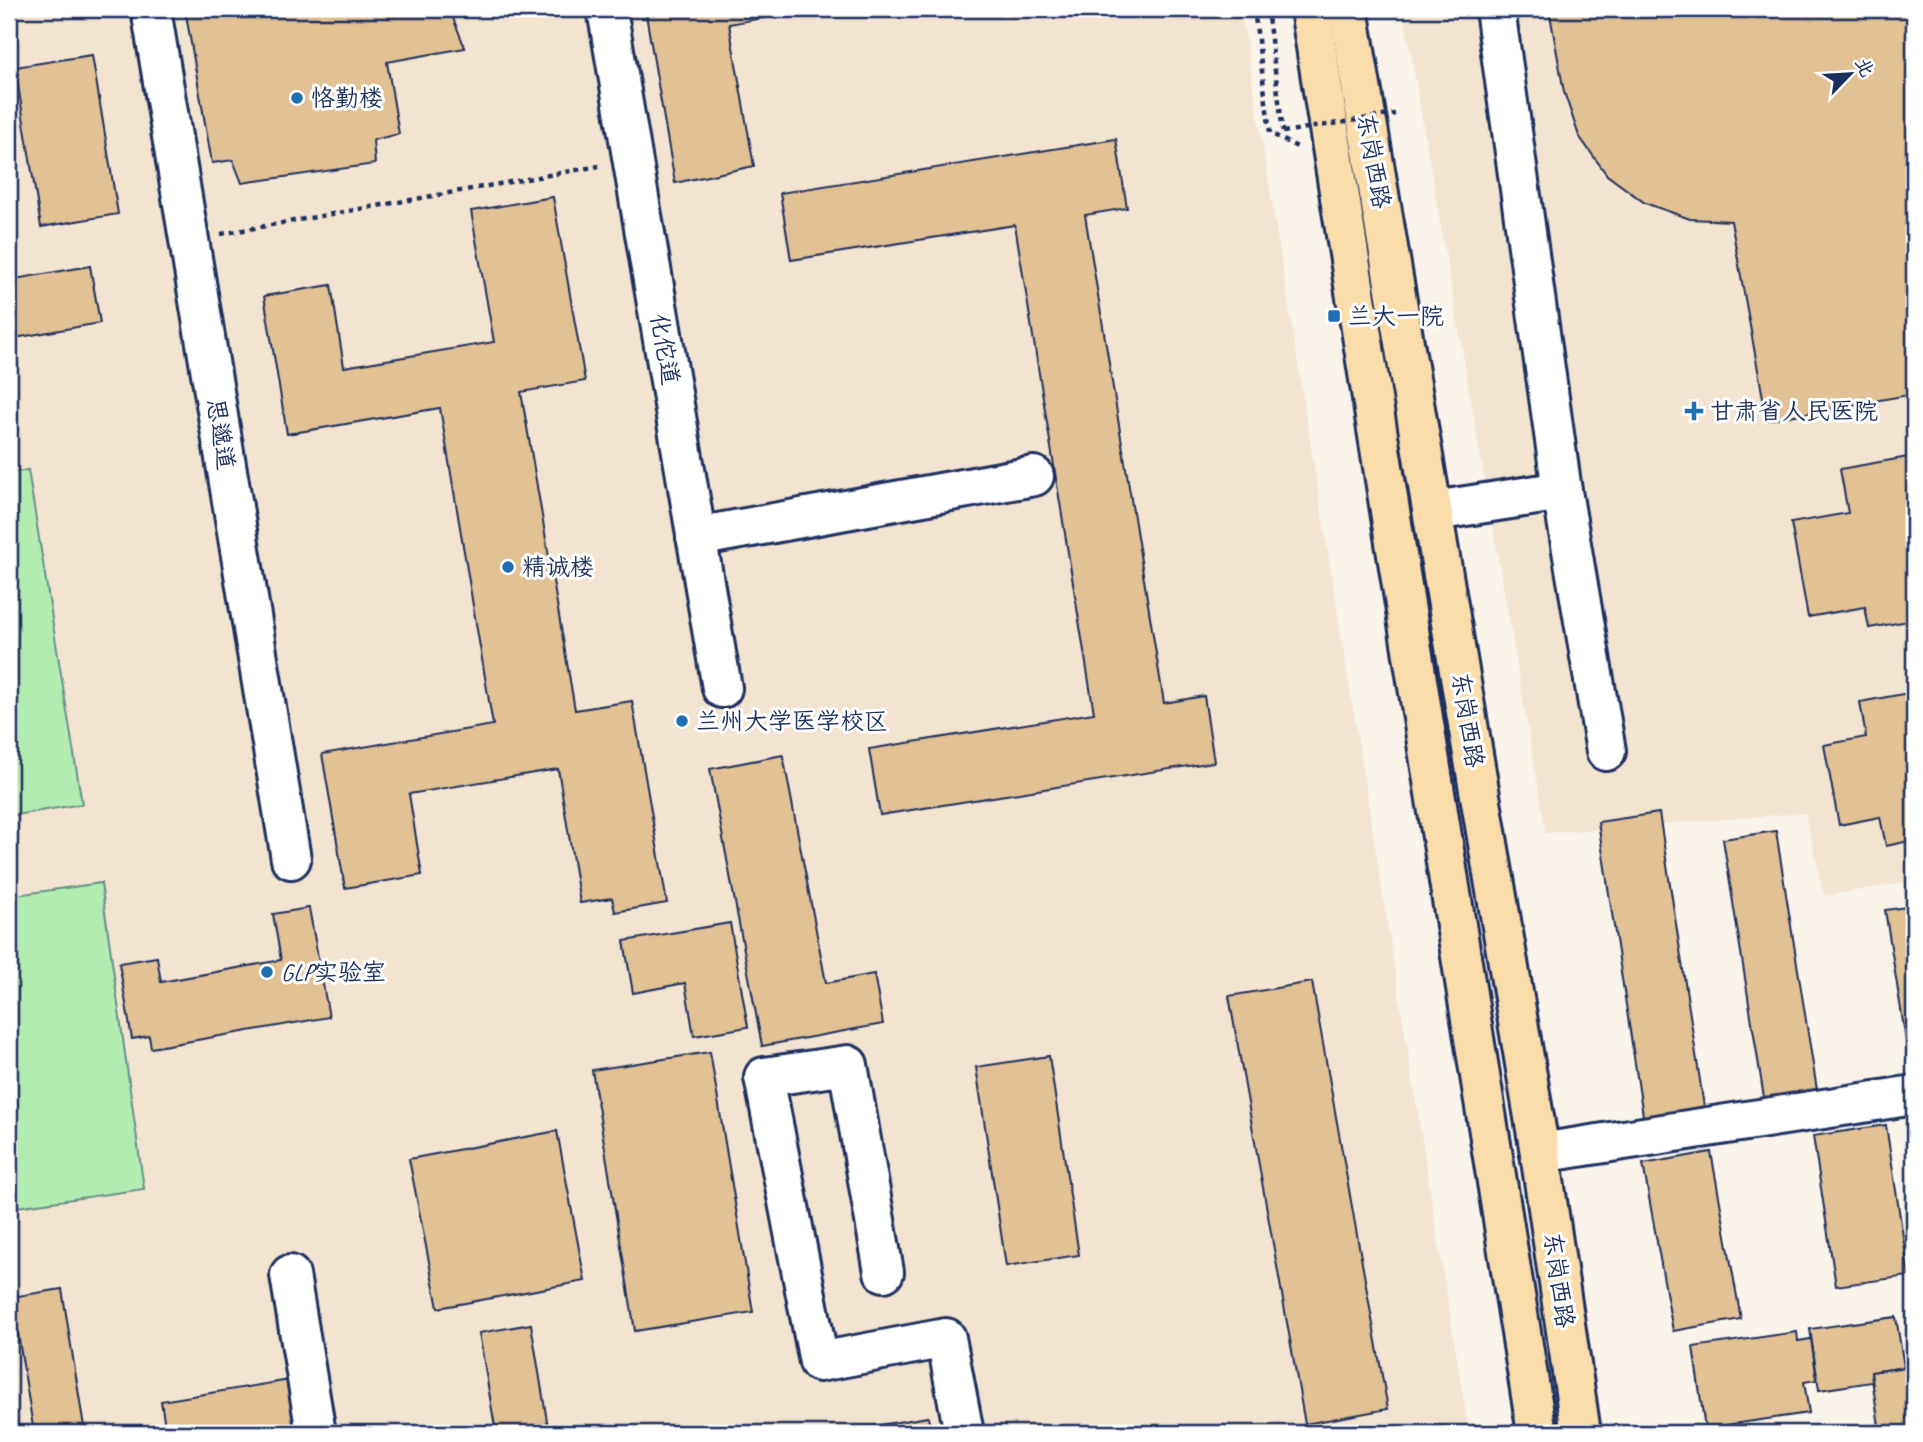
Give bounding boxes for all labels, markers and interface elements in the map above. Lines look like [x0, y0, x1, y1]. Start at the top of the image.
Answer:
north arrow [1814, 38, 1884, 108]
text: 北 [1850, 54, 1879, 81]
place label: 恪勤楼 [311, 83, 383, 113]
marker: 恪勤楼 [289, 90, 305, 106]
street label: 东岗西路 [1351, 111, 1397, 211]
place label: 兰大一院 [1348, 301, 1444, 331]
marker: 兰大一院 [1326, 308, 1342, 324]
street label: 化佗道 [644, 311, 686, 387]
street label: 思邈道 [201, 396, 241, 472]
place label: 甘肃省人民医院 [1710, 396, 1878, 426]
marker: 甘肃省人民医院 [1684, 401, 1704, 421]
place label: 精诚楼 [522, 552, 594, 582]
marker: 精诚楼 [500, 559, 516, 575]
street label: 东岗西路 [1446, 670, 1490, 770]
place label: 兰州大学医学校区 [696, 706, 888, 736]
marker: 兰州大学医学校区 [674, 713, 690, 729]
place label: GLP实验室 [281, 957, 386, 987]
marker: GLP实验室 [259, 964, 275, 980]
street label: 东岗西路 [1537, 1230, 1581, 1330]

